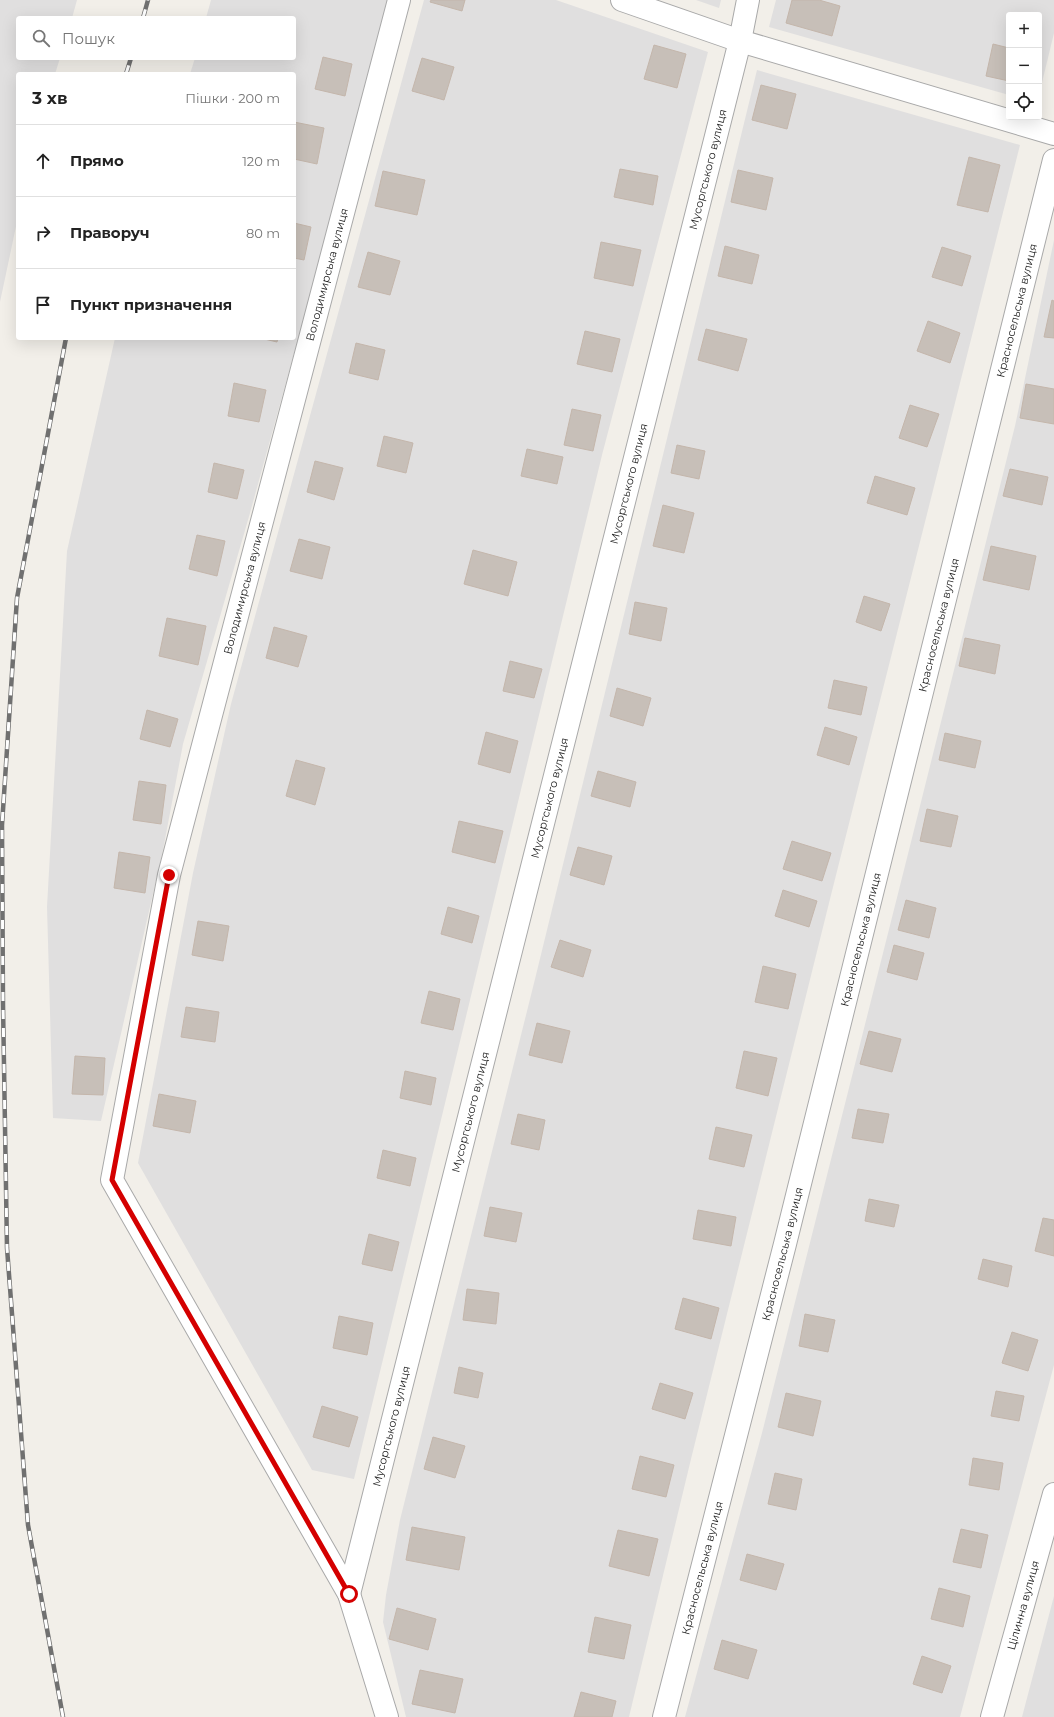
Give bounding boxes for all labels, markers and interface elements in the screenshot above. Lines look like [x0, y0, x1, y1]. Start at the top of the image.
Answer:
map controls [1006, 12, 1042, 120]
button: + [1006, 12, 1042, 48]
search box [16, 16, 296, 60]
icon: search [30, 27, 52, 49]
text: Пошук [62, 29, 115, 48]
button: − [1006, 48, 1042, 84]
button: locate [1006, 84, 1042, 120]
text: 3 хв [32, 88, 68, 108]
text: Пішки · 200 m [185, 90, 280, 106]
street label: Мусоргського вулиця [686, 108, 730, 231]
icon: ahead [32, 150, 54, 172]
text: Прямо [70, 151, 124, 170]
text: 120 m [242, 153, 280, 169]
street label: Володимирська вулиця [303, 206, 351, 343]
icon: right [32, 222, 54, 244]
text: Праворуч [70, 223, 150, 242]
text: 80 m [246, 225, 280, 241]
street label: Красносельська вулиця [993, 242, 1040, 379]
icon: arrive [32, 294, 54, 316]
text: Пункт призначення [70, 295, 232, 314]
street label: Мусоргського вулиця [607, 422, 650, 545]
street label: Володимирська вулиця [220, 520, 269, 656]
street label: Красносельська вулиця [915, 557, 962, 693]
street label: Мусоргського вулиця [528, 736, 571, 860]
route end [160, 866, 178, 884]
street label: Красносельська вулиця [837, 871, 884, 1008]
street label: Мусоргського вулиця [448, 1050, 492, 1174]
street label: Красносельська вулиця [759, 1186, 806, 1322]
street label: Мусоргського вулиця [369, 1364, 413, 1488]
street label: Красносельська вулиця [678, 1499, 726, 1636]
street label: Цілинна вулиця [1004, 1559, 1042, 1652]
route start [340, 1585, 358, 1603]

